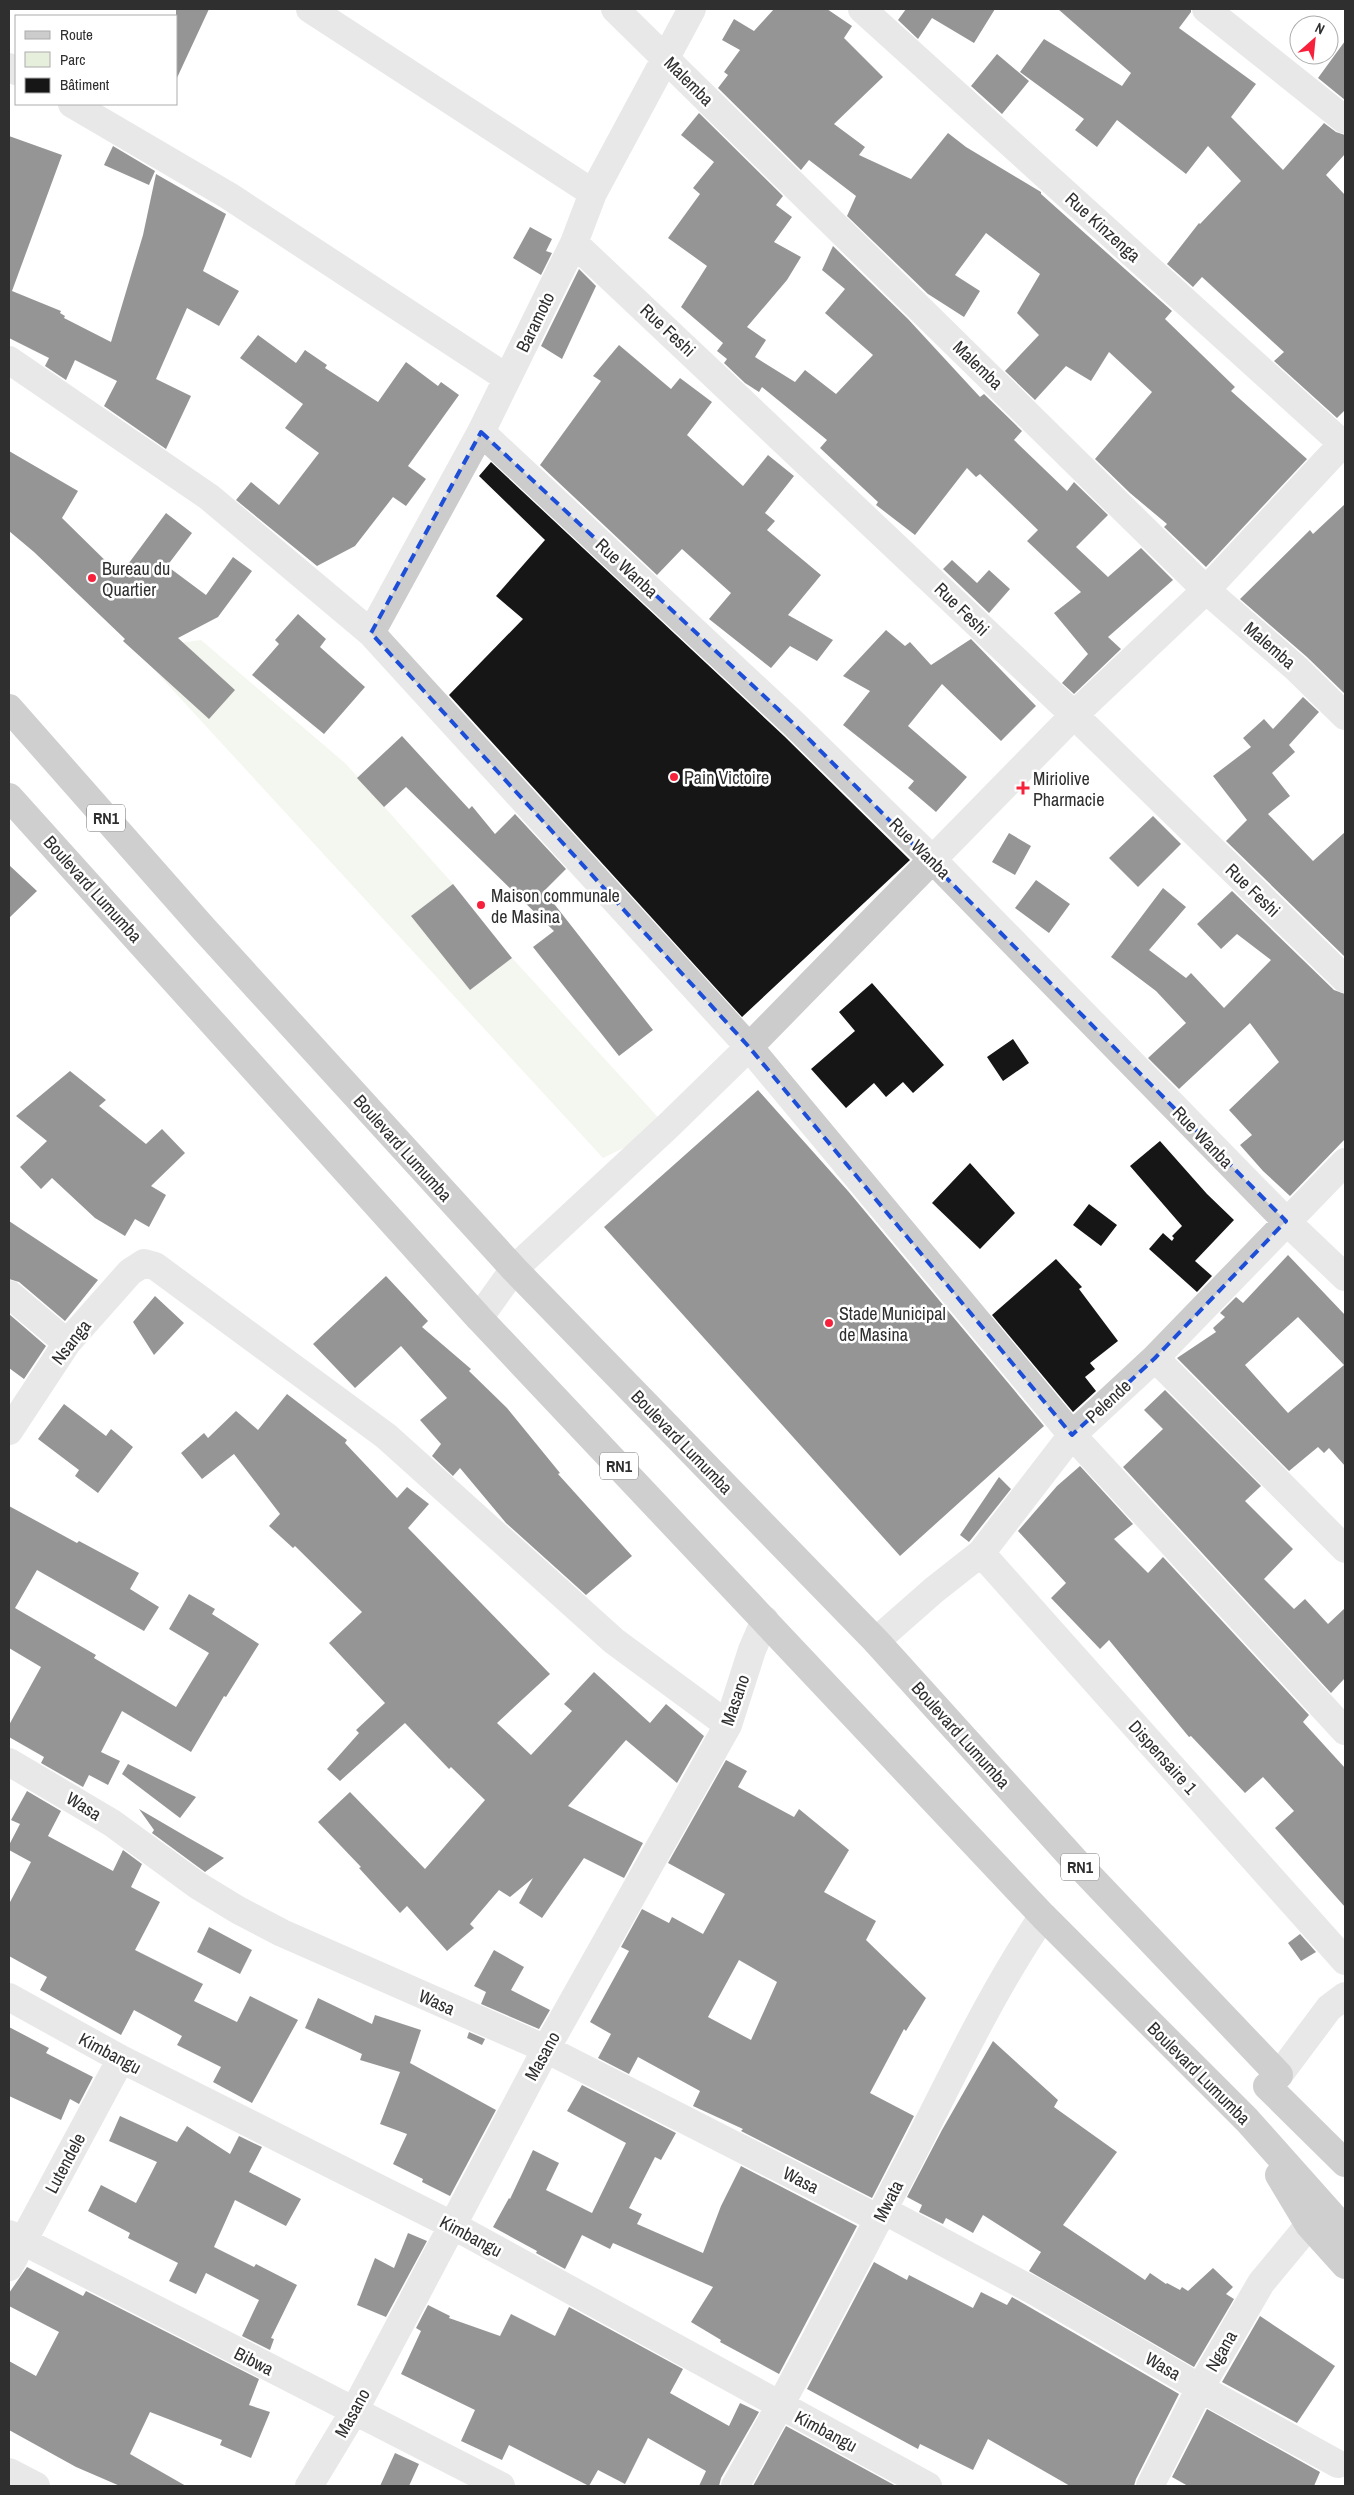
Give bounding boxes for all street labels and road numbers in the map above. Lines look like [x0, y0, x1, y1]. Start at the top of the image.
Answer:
street label: Malemba [659, 51, 719, 111]
street label: Rue Kinzenga [1060, 186, 1146, 268]
street label: Baramoto [510, 288, 560, 356]
street label: Rue Feshi [635, 298, 701, 362]
street label: Malemba [947, 335, 1009, 395]
street label: Rue Wanba [590, 532, 664, 604]
street label: Rue Feshi [929, 577, 995, 641]
street label: Malemba [1239, 616, 1301, 674]
road number: RN1 [87, 804, 125, 831]
street label: Rue Wanba [884, 812, 956, 884]
street label: Boulevard Lumumba [38, 830, 148, 948]
street label: Rue Feshi [1220, 858, 1286, 922]
street label: Boulevard Lumumba [348, 1089, 458, 1207]
street label: Rue Wanba [1167, 1100, 1239, 1174]
street label: Nsanga [45, 1314, 97, 1370]
street label: Pelende [1080, 1373, 1136, 1429]
street label: Boulevard Lumumba [626, 1384, 738, 1500]
road number: RN1 [600, 1452, 638, 1480]
street label: Masano [715, 1671, 755, 1729]
street label: Boulevard Lumumba [906, 1676, 1016, 1794]
street label: Dispensaire 1 [1123, 1714, 1204, 1800]
street label: Wasa [62, 1786, 106, 1826]
road number: RN1 [1061, 1854, 1099, 1880]
street label: Wasa [415, 1983, 459, 2021]
street label: Boulevard Lumumba [1142, 2016, 1256, 2130]
street label: Kimbangu [74, 2026, 146, 2080]
street label: Masano [518, 2027, 566, 2085]
street label: Lutendele [39, 2129, 91, 2197]
street label: Wasa [779, 2160, 823, 2200]
street label: Mwata [867, 2176, 909, 2226]
street label: Kimbangu [435, 2209, 507, 2263]
street label: Ngana [1199, 2326, 1243, 2376]
street label: Bibwa [230, 2341, 278, 2381]
street label: Wasa [1141, 2346, 1185, 2386]
street label: Masano [328, 2384, 376, 2442]
street label: Kimbangu [790, 2404, 862, 2458]

